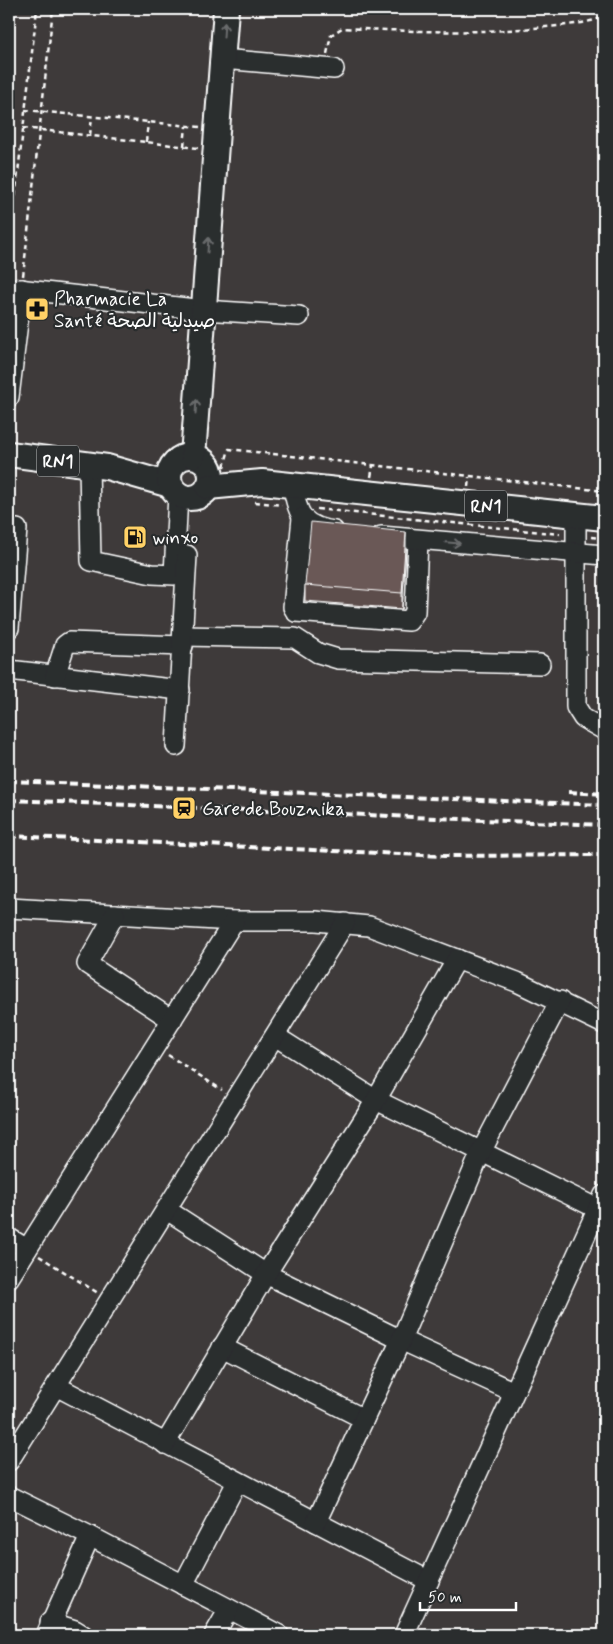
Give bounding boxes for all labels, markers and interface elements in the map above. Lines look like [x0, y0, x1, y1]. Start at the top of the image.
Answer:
one-way arrow [220, 23, 229, 39]
one-way arrow [204, 237, 213, 253]
place label: Pharmacie La Santé صيدلية الصحة [54, 287, 215, 334]
pharmacy icon: Pharmacie La Santé صيدلية الصحة [24, 296, 50, 322]
one-way arrow [192, 399, 201, 415]
road number: RN1 [37, 446, 79, 476]
road number: RN1 [465, 491, 507, 522]
fuel station icon: winxo [122, 524, 148, 550]
place label: winxo [152, 526, 198, 551]
one-way arrow [445, 538, 461, 547]
station icon: Gare de Bouznika [171, 795, 197, 821]
place label: Gare de Bouznika [202, 797, 345, 822]
scale bar [420, 1579, 517, 1611]
text: 50 m [428, 1588, 462, 1608]

